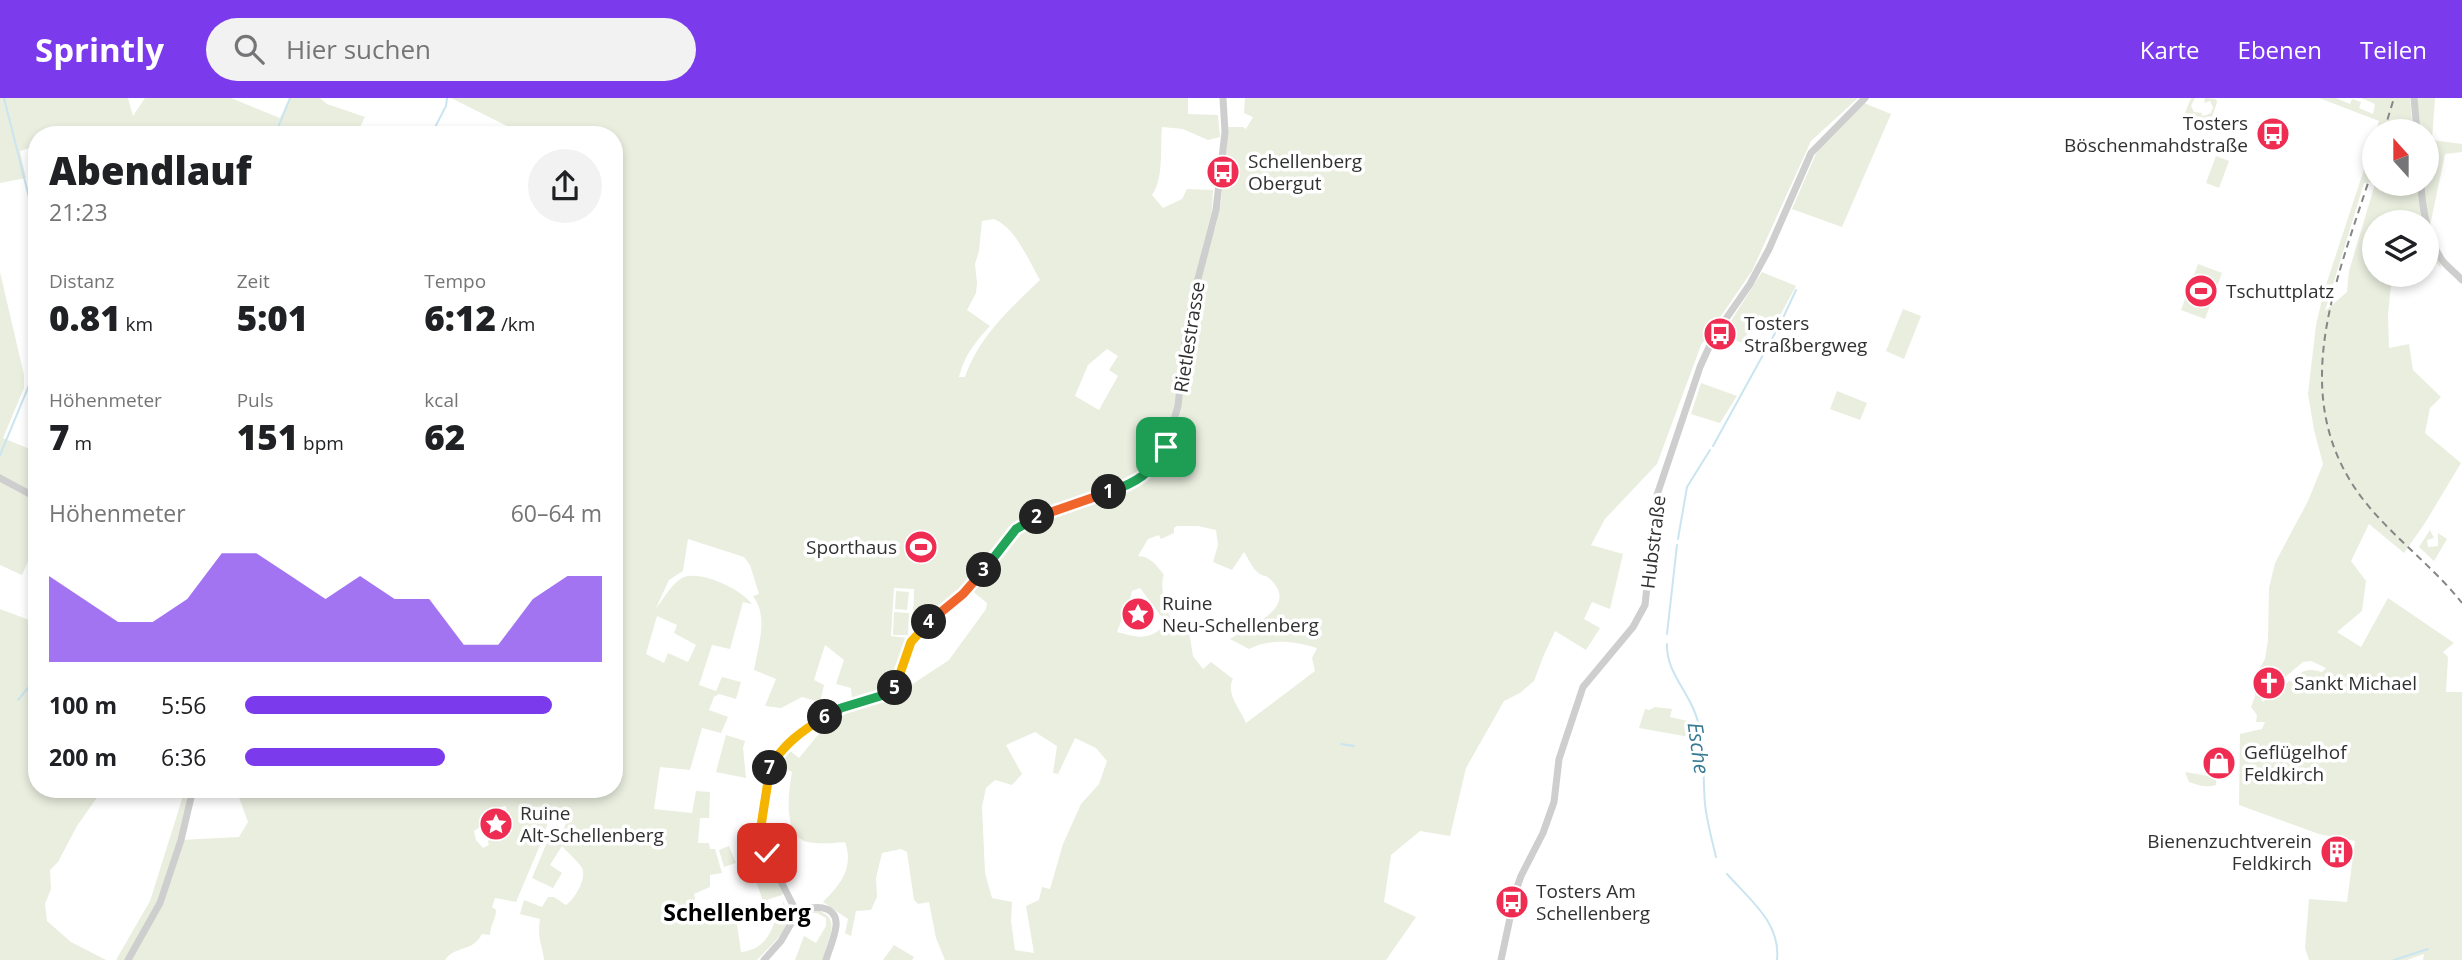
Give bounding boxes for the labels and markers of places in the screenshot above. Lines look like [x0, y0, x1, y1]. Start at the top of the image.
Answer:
place label: Tosters Böschenmahdstraße [2064, 110, 2248, 158]
bus stop icon: Tosters Böschenmahdstraße [2254, 115, 2292, 153]
place label: Schellenberg Obergut [1248, 148, 1362, 196]
bus stop icon: Schellenberg Obergut [1204, 153, 1242, 191]
sports icon: Tschuttplatz [2182, 272, 2220, 310]
place label: Tschuttplatz [2226, 278, 2334, 304]
place label: Tosters Straßbergweg [1744, 310, 1867, 358]
bus stop icon: Tosters Straßbergweg [1701, 315, 1739, 353]
pin [1136, 417, 1196, 477]
pin: 1 [1092, 474, 1126, 510]
pin: 2 [1020, 500, 1054, 534]
sports icon: Sporthaus [902, 528, 940, 566]
place label: Sporthaus [806, 534, 897, 560]
pin: 3 [967, 552, 1002, 588]
place label: Ruine Neu-Schellenberg [1162, 590, 1319, 638]
place icon: Ruine Neu-Schellenberg [1119, 595, 1157, 633]
pin: 4 [912, 604, 946, 640]
church icon: Sankt Michael [2250, 664, 2288, 702]
pin: 5 [878, 670, 912, 706]
place label: Sankt Michael [2294, 670, 2417, 696]
pin: 6 [808, 700, 842, 734]
place label: Geflügelhof Feldkirch [2244, 739, 2348, 787]
shop icon: Geflügelhof Feldkirch [2200, 744, 2238, 782]
pin: 7 [752, 750, 788, 786]
place label: Ruine Alt-Schellenberg [520, 800, 664, 848]
place icon: Ruine Alt-Schellenberg [477, 805, 515, 843]
pin [737, 823, 797, 883]
place label: Bienenzuchtverein Feldkirch [2147, 828, 2312, 876]
building icon: Bienenzuchtverein Feldkirch [2318, 833, 2356, 871]
place label: Tosters Am Schellenberg [1536, 878, 1650, 926]
bus stop icon: Tosters Am Schellenberg [1493, 883, 1531, 921]

